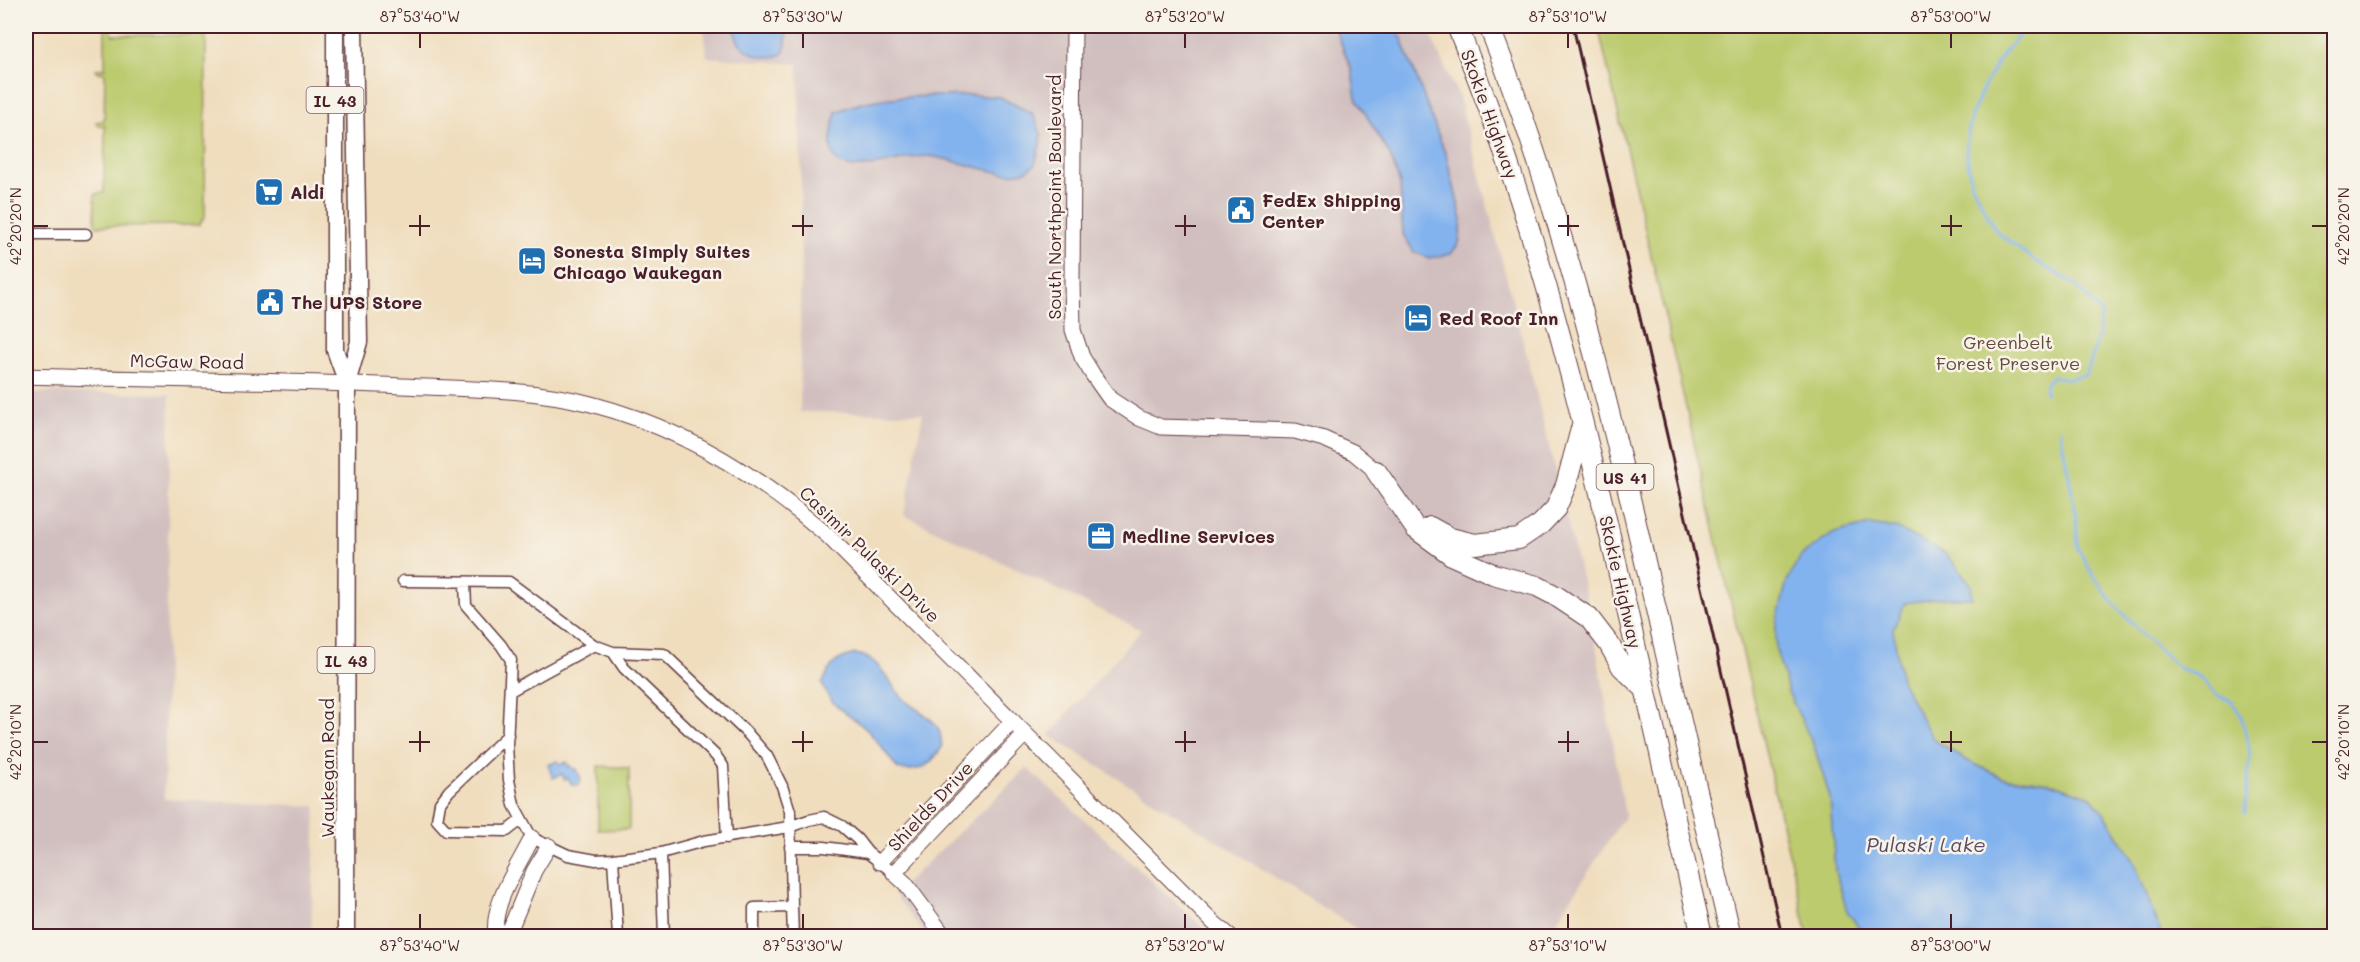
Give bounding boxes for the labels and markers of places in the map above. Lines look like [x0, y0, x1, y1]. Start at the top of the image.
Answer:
supermarket icon: Aldi [253, 176, 285, 208]
place label: Aldi [290, 180, 325, 204]
place label: FedEx Shipping Center [1262, 188, 1401, 233]
public building icon: FedEx Shipping Center [1225, 194, 1257, 226]
place label: Sonesta Simply Suites Chicago Waukegan [553, 239, 750, 284]
hotel icon: Sonesta Simply Suites Chicago Waukegan [516, 245, 548, 277]
public building icon: The UPS Store [254, 286, 286, 318]
place label: The UPS Store [291, 290, 423, 314]
hotel icon: Red Roof Inn [1402, 302, 1434, 334]
place label: Red Roof Inn [1439, 306, 1558, 330]
office icon: Medline Services [1085, 520, 1117, 552]
place label: Medline Services [1122, 524, 1275, 548]

